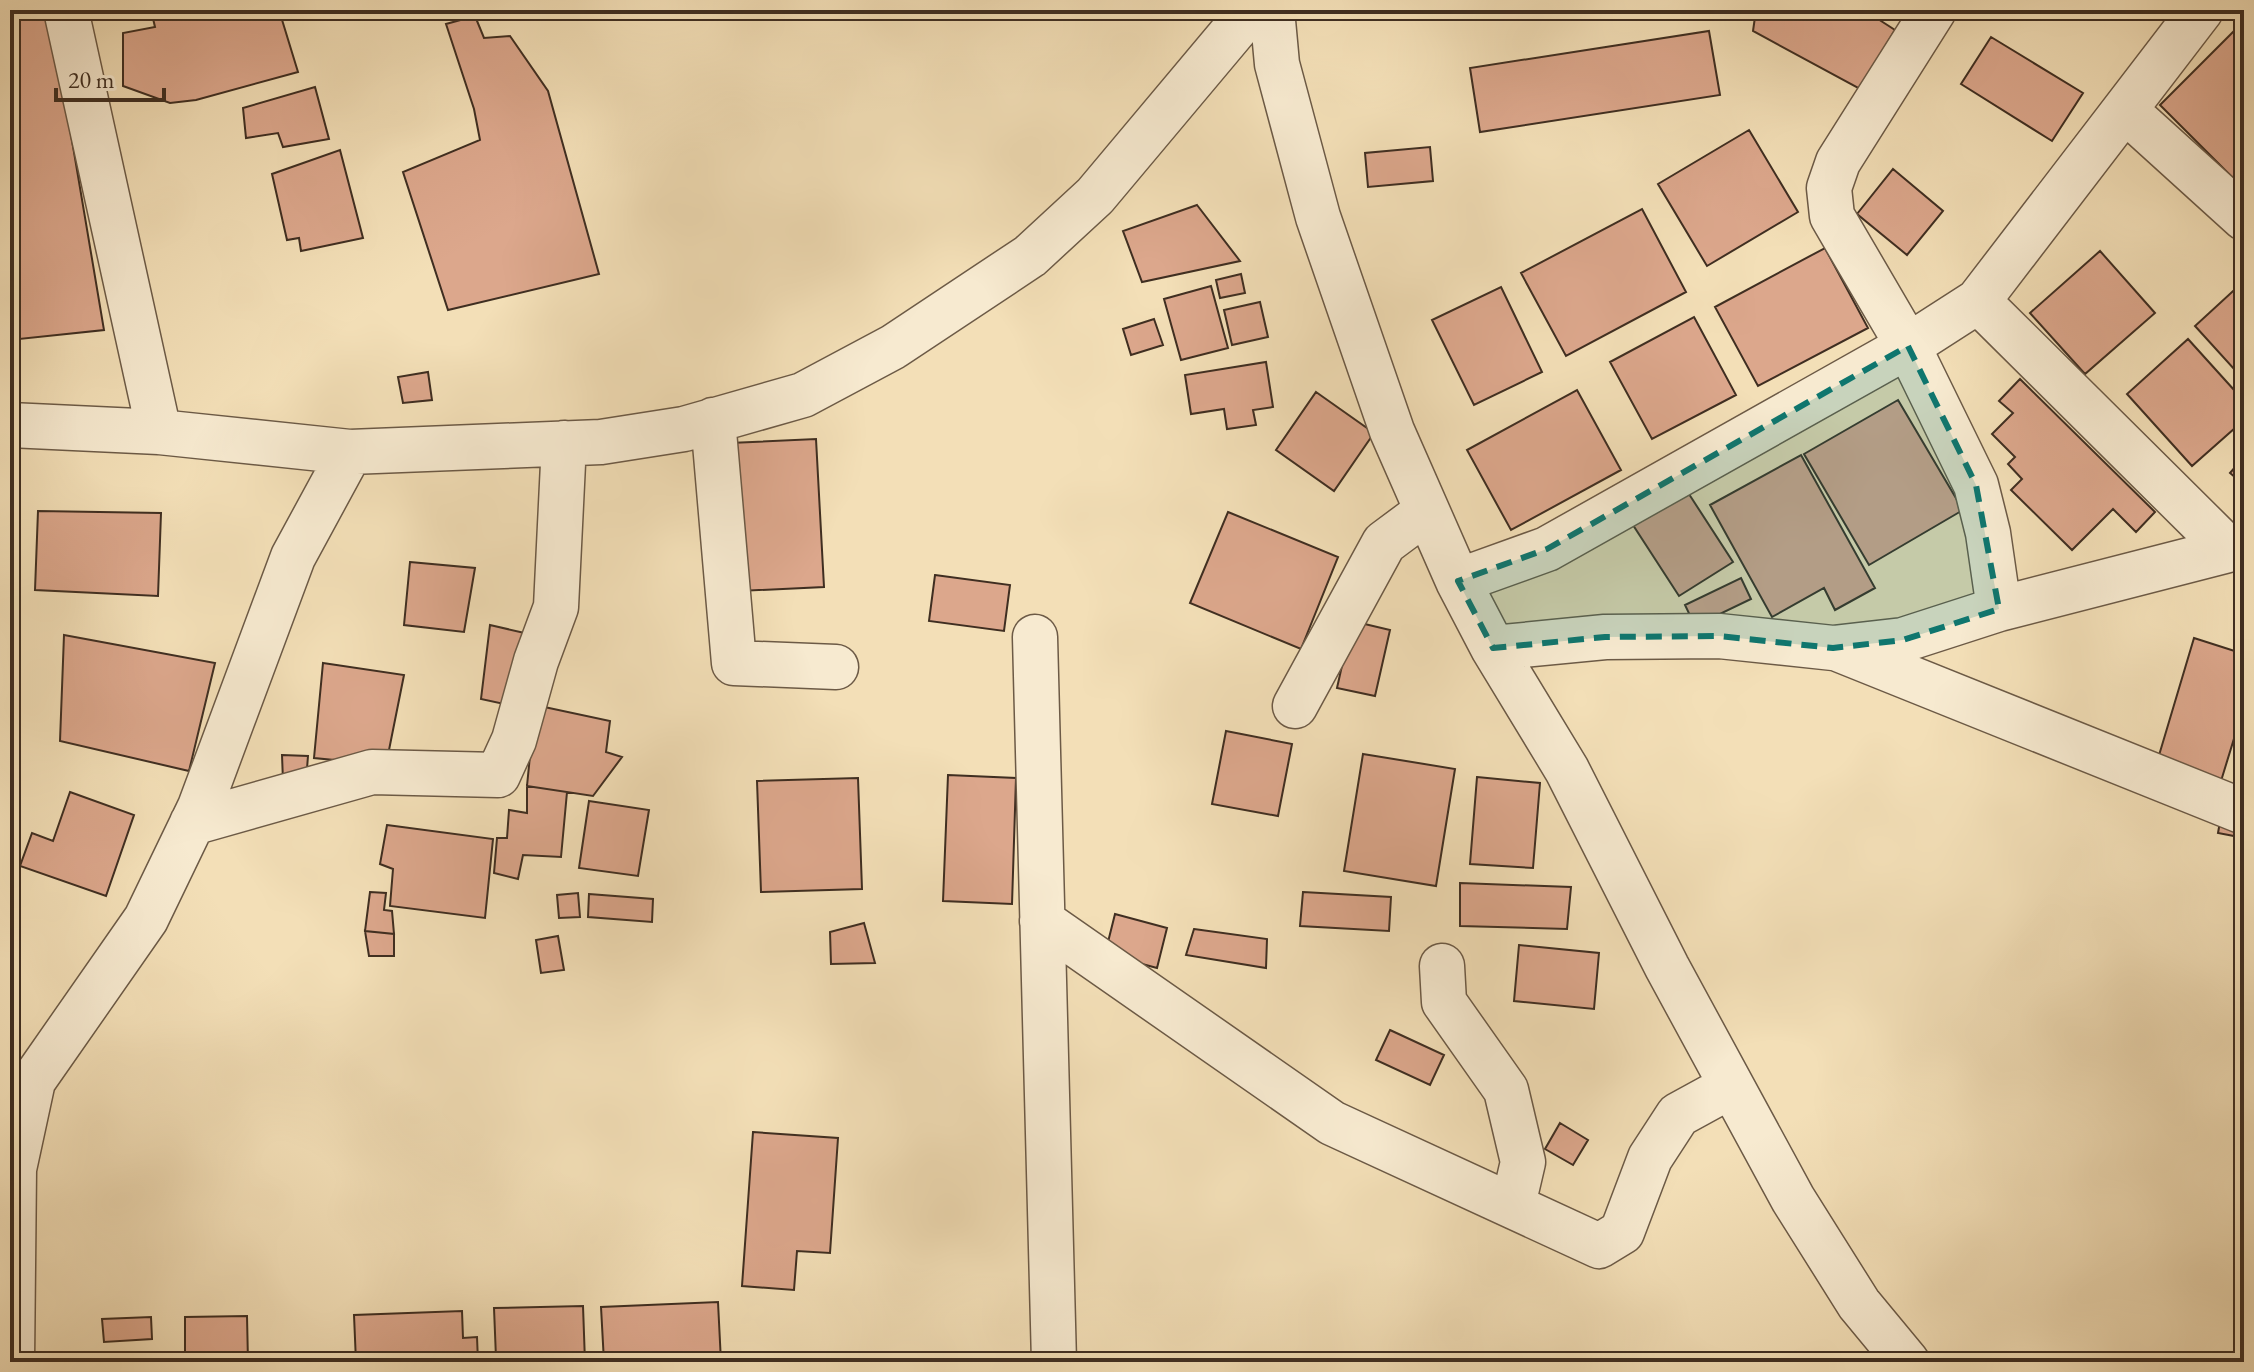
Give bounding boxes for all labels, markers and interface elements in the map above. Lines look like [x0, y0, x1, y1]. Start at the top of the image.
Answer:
scale bar [56, 52, 164, 102]
text: 20 m [68, 64, 115, 95]

